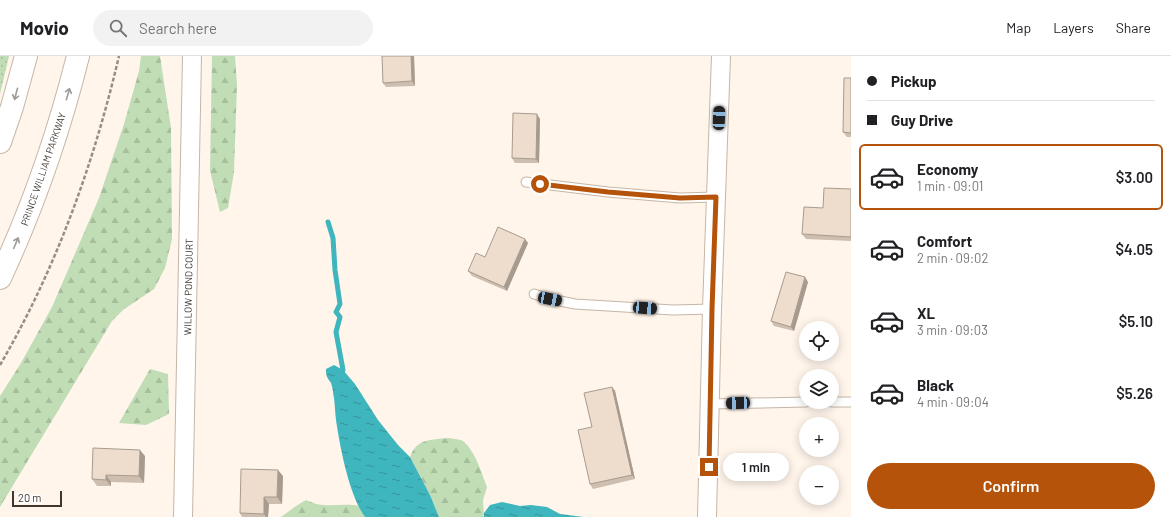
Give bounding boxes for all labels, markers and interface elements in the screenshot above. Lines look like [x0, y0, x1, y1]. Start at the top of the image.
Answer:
search box [93, 10, 373, 46]
text: Movio [20, 16, 69, 39]
icon: search [107, 17, 129, 39]
text: Search here [139, 19, 217, 37]
text: Map [1006, 19, 1031, 36]
text: Layers [1053, 19, 1094, 36]
text: Share [1116, 19, 1151, 36]
text: Pickup [891, 72, 937, 90]
one-way arrow [11, 87, 19, 100]
one-way arrow [65, 88, 72, 101]
car [713, 106, 725, 130]
street label: PRINCE WILLIAM PARKWAY [18, 111, 68, 227]
text: Guy Drive [891, 111, 953, 129]
icon: car [869, 159, 905, 195]
text: Economy [917, 160, 978, 178]
text: $3.00 [1116, 168, 1153, 186]
route start [531, 175, 549, 193]
text: 1 min · 09:01 [917, 178, 983, 194]
icon: car [869, 231, 905, 267]
text: Comfort [917, 232, 972, 250]
one-way arrow [13, 237, 21, 249]
street label: WILLOW POND COURT [181, 238, 195, 336]
text: $4.05 [1116, 240, 1153, 258]
text: 2 min · 09:02 [917, 250, 988, 266]
car [537, 291, 563, 307]
car [633, 301, 657, 315]
icon: car [869, 303, 905, 339]
text: XL [917, 304, 935, 322]
text: $5.10 [1119, 312, 1153, 330]
map controls [799, 321, 839, 505]
button: locate [799, 321, 839, 361]
text: 3 min · 09:03 [917, 322, 988, 338]
button: layers [799, 369, 839, 409]
icon: car [869, 375, 905, 411]
text: Black [917, 376, 954, 394]
text: $5.26 [1116, 384, 1153, 402]
text: 4 min · 09:04 [917, 394, 989, 410]
car [726, 397, 750, 409]
button: + [799, 417, 839, 457]
callout: 1 min [723, 453, 789, 481]
route end [700, 458, 718, 476]
text: 1 min [742, 459, 770, 475]
button: Confirm [867, 463, 1155, 509]
button: − [799, 465, 839, 505]
scale bar [12, 489, 62, 508]
text: 20 m [18, 491, 41, 504]

